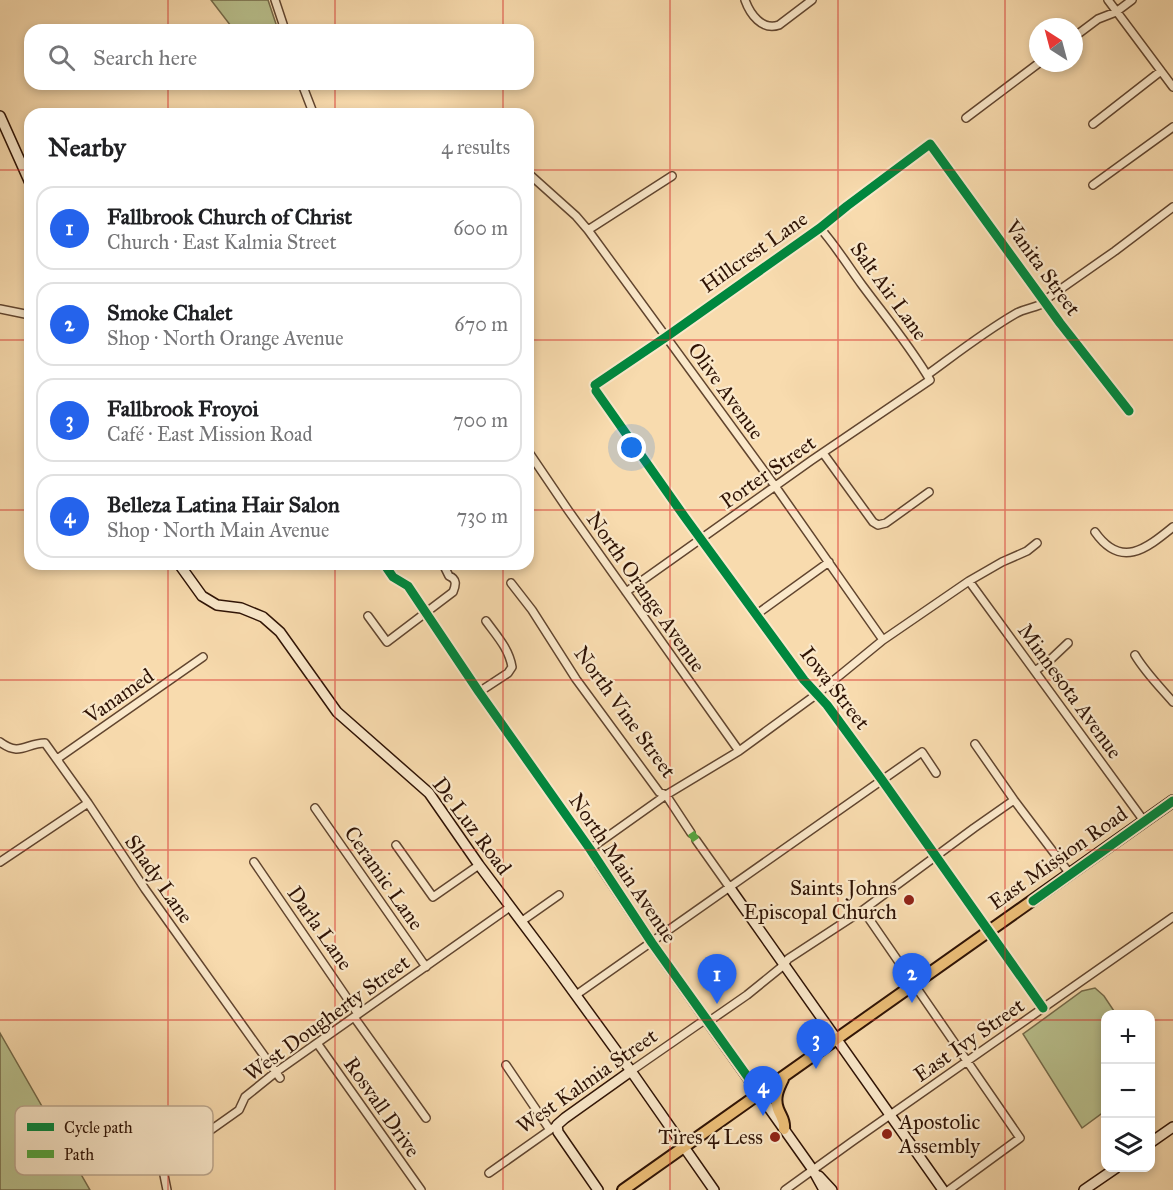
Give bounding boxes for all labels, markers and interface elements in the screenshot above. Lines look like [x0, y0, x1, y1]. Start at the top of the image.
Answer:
north arrow [1029, 18, 1083, 72]
search box [24, 24, 534, 90]
icon: search [45, 41, 78, 74]
text: Search here [93, 44, 197, 71]
text: Nearby [48, 131, 126, 163]
text: 4 results [441, 135, 510, 159]
text: Fallbrook Church of Christ [107, 203, 352, 230]
street label: Hillcrest Lane [695, 205, 813, 298]
street label: Vanita Street [999, 214, 1087, 321]
text: 1 [66, 216, 73, 240]
text: 600 m [453, 216, 508, 240]
text: Church · East Kalmia Street [107, 230, 336, 254]
street label: Salt Air Lane [845, 237, 934, 345]
text: Smoke Chalet [107, 299, 232, 326]
text: 2 [65, 312, 74, 336]
text: 670 m [454, 312, 508, 336]
text: Shop · North Orange Avenue [107, 326, 344, 350]
street label: Olive Avenue [682, 337, 770, 445]
text: Fallbrook Froyoi [107, 395, 259, 422]
text: 3 [66, 408, 74, 432]
text: 700 m [453, 408, 508, 432]
text: Café · East Mission Road [107, 422, 312, 446]
street label: Porter Street [715, 429, 821, 514]
your location [617, 433, 646, 462]
text: Belleza Latina Hair Salon [107, 491, 340, 518]
text: 4 [64, 504, 75, 528]
text: 730 m [457, 504, 508, 528]
street label: North Orange Avenue [581, 507, 711, 677]
text: Shop · North Main Avenue [107, 518, 329, 542]
street label: Minnesota Avenue [1012, 618, 1128, 764]
street label: North Vine Street [568, 641, 682, 784]
street label: Iowa Street [794, 641, 876, 735]
street label: Vanamed [78, 662, 159, 730]
street label: De Luz Road [427, 772, 517, 880]
street label: North Main Avenue [563, 788, 683, 948]
street label: East Mission Road [984, 800, 1133, 915]
street label: Ceramic Lane [339, 821, 429, 935]
street label: Shady Lane [119, 830, 199, 928]
place label: Saints Johns Episcopal Church [743, 875, 897, 925]
street label: Darla Lane [282, 881, 359, 975]
marker: Saints Johns Episcopal Church [902, 893, 916, 907]
street label: West Dougherty Street [239, 949, 415, 1087]
pin: 1 [698, 954, 736, 1004]
pin: 2 [892, 954, 932, 1003]
street label: East Ivy Street [909, 992, 1030, 1088]
map controls [1101, 1010, 1155, 1172]
button: + [1101, 1010, 1155, 1064]
pin: 3 [796, 1020, 836, 1069]
street label: West Kalmia Street [512, 1022, 663, 1139]
street label: Rosvall Drive [338, 1052, 426, 1162]
button: − [1101, 1064, 1155, 1118]
pin: 4 [744, 1066, 783, 1116]
legend [15, 1106, 213, 1175]
place label: Apostolic Assembly [898, 1109, 981, 1159]
text: Cycle path [64, 1118, 133, 1137]
button: layers [1101, 1118, 1155, 1172]
place label: Tires 4 Less [658, 1124, 763, 1150]
marker: Apostolic Assembly [880, 1127, 894, 1141]
marker: Tires 4 Less [768, 1130, 782, 1144]
text: Path [64, 1145, 94, 1164]

